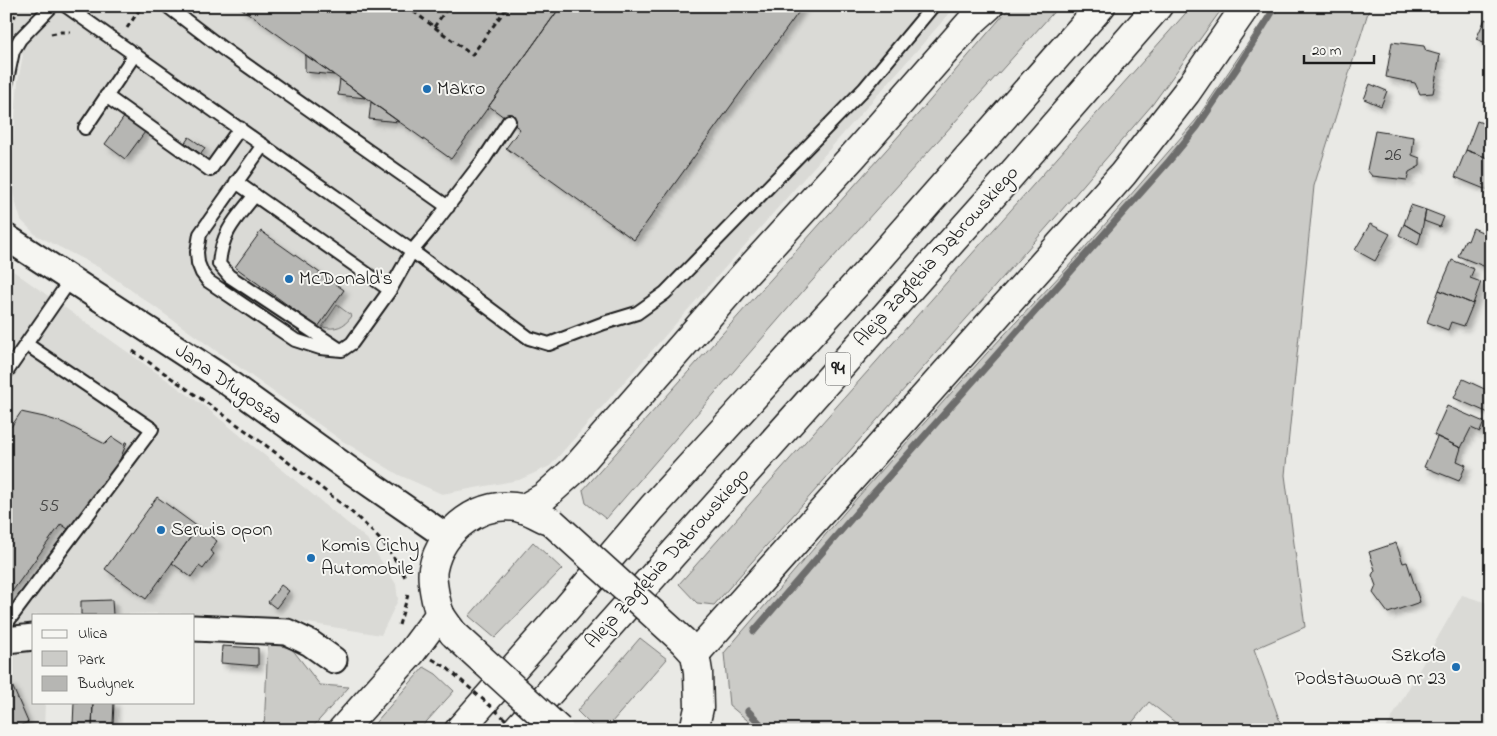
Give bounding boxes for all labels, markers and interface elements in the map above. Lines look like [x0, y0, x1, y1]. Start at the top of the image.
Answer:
scale bar [1304, 32, 1374, 64]
text: 20 m [1312, 40, 1342, 62]
place label: Makro [437, 75, 485, 104]
marker: Makro [421, 83, 433, 95]
house number: 26 [1385, 143, 1402, 169]
street label: Aleja Zagłębia Dąbrowskiego [848, 160, 1027, 355]
place label: McDonald's [299, 265, 393, 294]
marker: McDonald's [283, 273, 295, 285]
street label: Jana Długosza [168, 337, 288, 434]
road number: 94 [826, 352, 850, 386]
street label: Aleja Zagłębia Dąbrowskiego [579, 462, 758, 657]
house number: 55 [39, 494, 59, 520]
place label: Serwis opon [171, 516, 273, 545]
marker: Serwis opon [155, 524, 167, 536]
place label: Komis Cichy Automobile [321, 532, 419, 584]
marker: Komis Cichy Automobile [305, 552, 317, 564]
legend [32, 614, 195, 704]
text: Ulica [78, 623, 107, 645]
place label: Szkoła Podstawowa nr 23 [1295, 642, 1446, 694]
text: Park [78, 649, 106, 671]
marker: Szkoła Podstawowa nr 23 [1450, 661, 1462, 673]
text: Budynek [77, 673, 135, 696]

